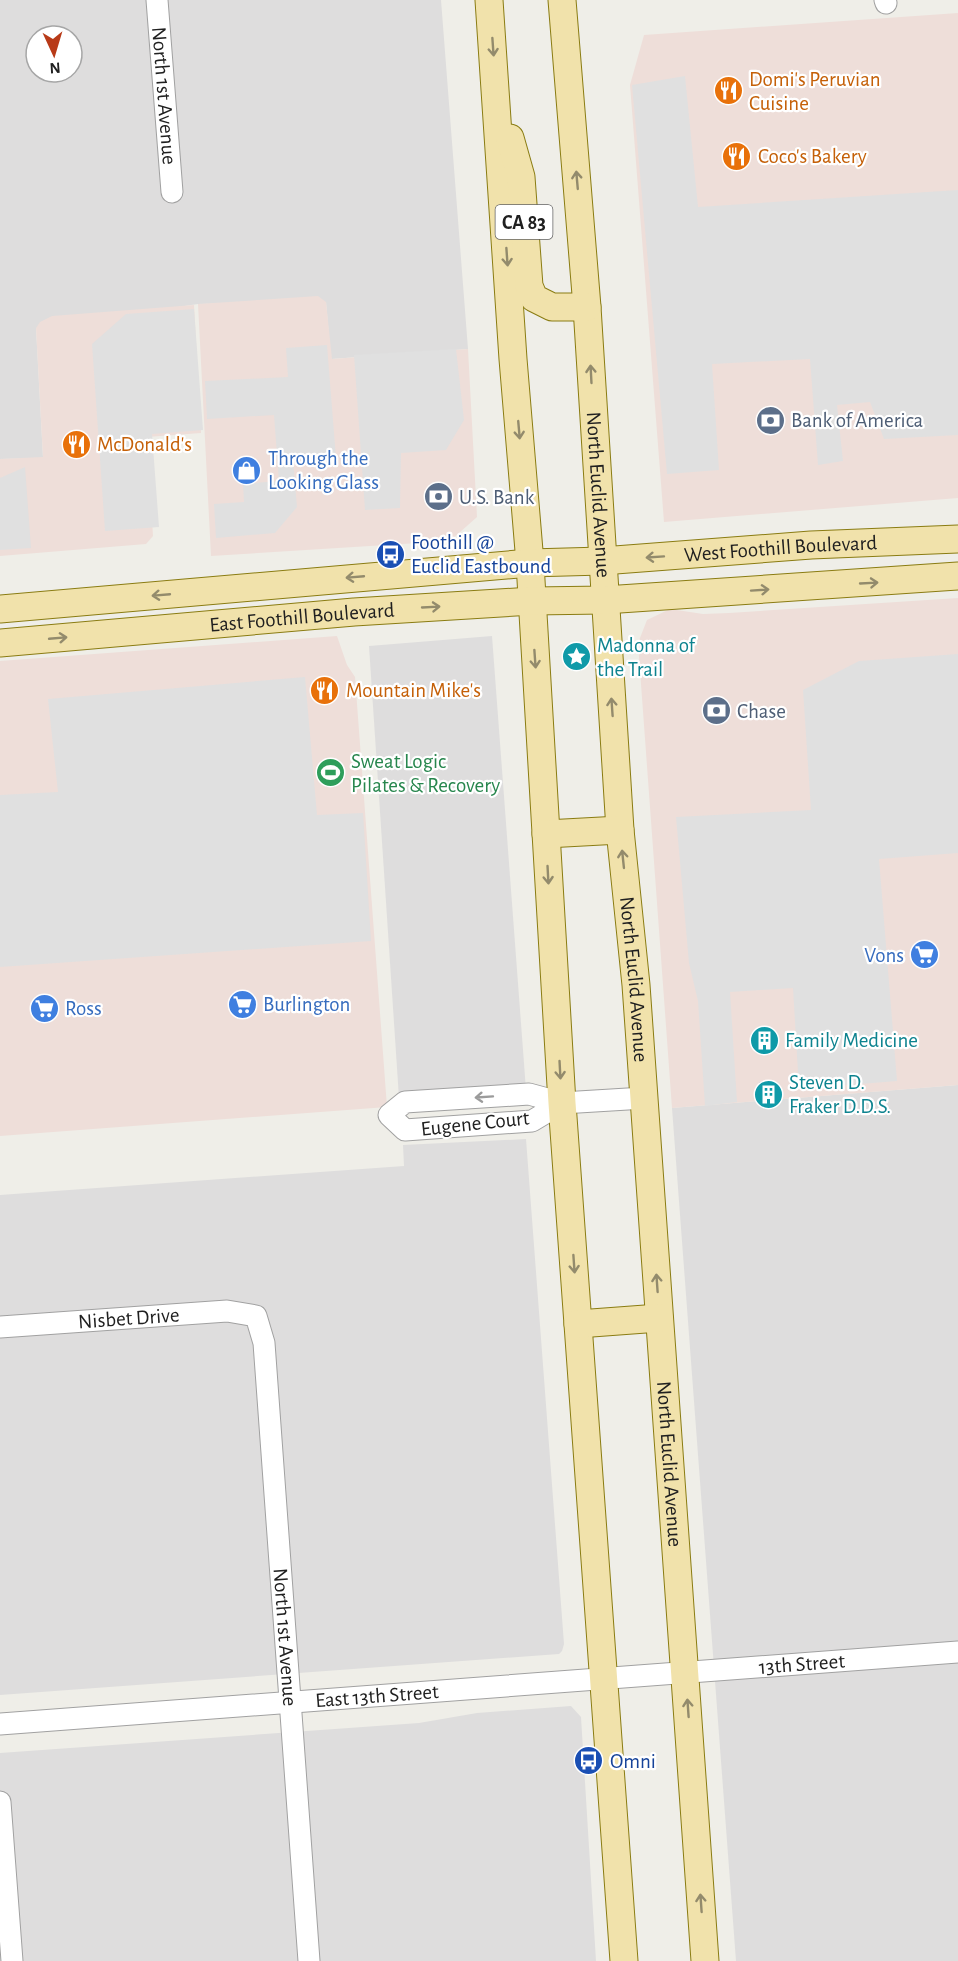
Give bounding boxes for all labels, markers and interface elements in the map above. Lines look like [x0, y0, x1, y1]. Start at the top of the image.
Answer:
north arrow [24, 24, 84, 84]
street label: North 1st Avenue [148, 26, 180, 166]
one-way arrow [487, 37, 498, 56]
text: N [49, 60, 61, 76]
place label: Domi's Peruvian Cuisine [749, 69, 881, 114]
restaurant icon: Domi's Peruvian Cuisine [712, 75, 744, 107]
restaurant icon: Coco's Bakery [721, 140, 753, 172]
place label: Coco's Bakery [758, 146, 867, 167]
one-way arrow [571, 170, 582, 190]
road number: CA 83 [496, 205, 552, 239]
one-way arrow [501, 247, 512, 267]
one-way arrow [585, 365, 596, 385]
bank icon: Bank of America [754, 404, 786, 436]
place label: Bank of America [791, 410, 924, 431]
street label: North Euclid Avenue [583, 411, 614, 578]
one-way arrow [514, 419, 525, 439]
restaurant icon: McDonald's [60, 428, 92, 460]
place label: McDonald's [97, 434, 192, 455]
place label: Through the Looking Glass [268, 448, 379, 493]
shop icon: Through the Looking Glass [231, 454, 263, 486]
bank icon: U.S. Bank [422, 481, 454, 513]
place label: U.S. Bank [459, 487, 535, 508]
place label: Foothill @ Euclid Eastbound [411, 532, 551, 577]
street label: West Foothill Boulevard [683, 532, 878, 566]
bus stop icon: Foothill @ Euclid Eastbound [374, 538, 406, 570]
one-way arrow [645, 552, 665, 563]
one-way arrow [346, 572, 366, 583]
one-way arrow [858, 577, 878, 588]
one-way arrow [750, 584, 770, 595]
one-way arrow [152, 590, 172, 601]
street label: East Foothill Boulevard [209, 600, 395, 636]
one-way arrow [421, 602, 441, 613]
one-way arrow [48, 632, 68, 643]
place label: Madonna of the Trail [597, 635, 697, 680]
place icon: Madonna of the Trail [560, 641, 592, 673]
one-way arrow [530, 649, 541, 669]
restaurant icon: Mountain Mike's [309, 674, 341, 706]
place label: Mountain Mike's [346, 680, 481, 701]
bank icon: Chase [700, 695, 732, 727]
one-way arrow [606, 697, 617, 717]
place label: Chase [737, 701, 786, 722]
place label: Sweat Logic Pilates & Recovery [351, 751, 500, 796]
sports icon: Sweat Logic Pilates & Recovery [314, 757, 346, 789]
one-way arrow [617, 849, 628, 869]
one-way arrow [543, 865, 554, 884]
street label: North Euclid Avenue [616, 895, 651, 1063]
supermarket icon: Vons [909, 939, 941, 971]
place label: Vons [864, 945, 904, 966]
supermarket icon: Burlington [226, 988, 258, 1020]
supermarket icon: Ross [28, 992, 60, 1024]
place label: Burlington [263, 994, 350, 1015]
place label: Ross [65, 998, 102, 1019]
building icon: Family Medicine [748, 1024, 780, 1056]
place label: Family Medicine [785, 1030, 918, 1051]
one-way arrow [555, 1059, 566, 1079]
place label: Steven D. Fraker D.D.S. [789, 1072, 891, 1117]
building icon: Steven D. Fraker D.D.S. [752, 1078, 784, 1110]
one-way arrow [475, 1092, 494, 1103]
street label: Eugene Court [420, 1107, 531, 1140]
one-way arrow [568, 1254, 579, 1274]
one-way arrow [651, 1274, 662, 1294]
street label: Nisbet Drive [77, 1304, 180, 1332]
street label: North Euclid Avenue [653, 1380, 686, 1548]
street label: North 1st Avenue [269, 1567, 300, 1707]
street label: 13th Street [758, 1651, 846, 1678]
street label: East 13th Street [314, 1681, 440, 1711]
one-way arrow [682, 1699, 693, 1719]
bus stop icon: Omni [573, 1745, 605, 1777]
place label: Omni [610, 1751, 656, 1772]
one-way arrow [695, 1893, 706, 1913]

